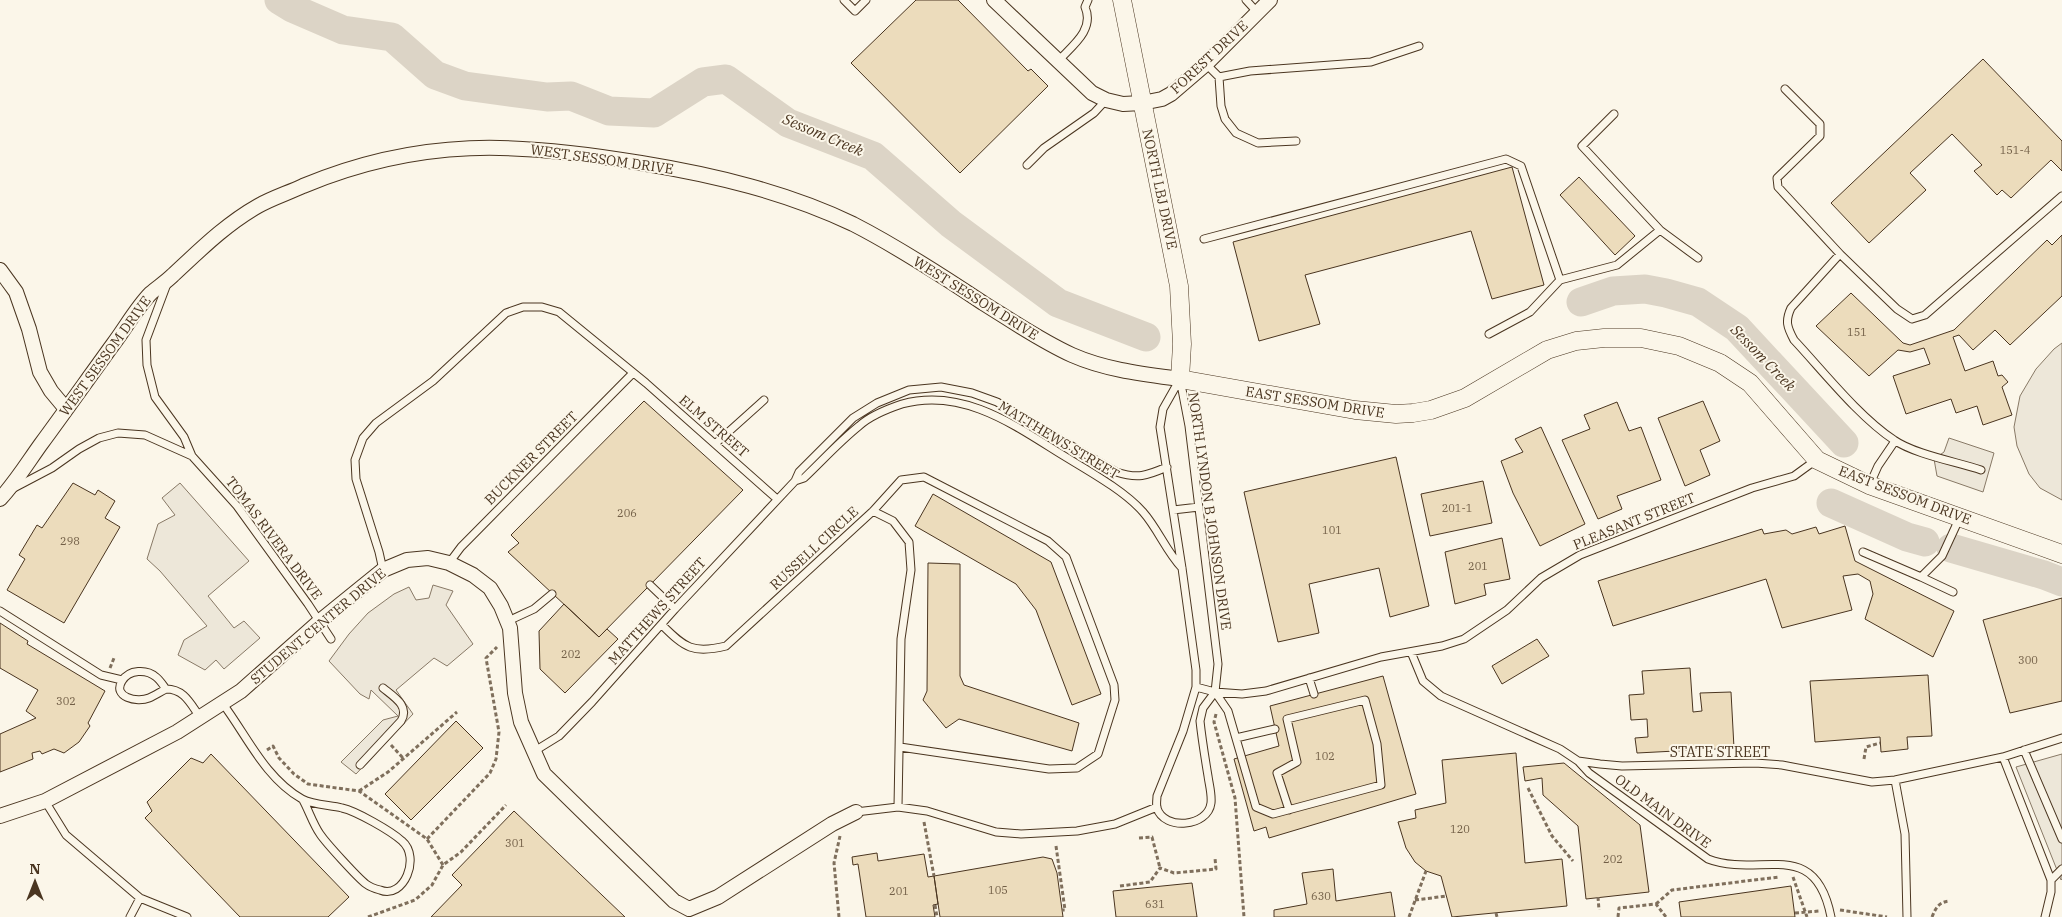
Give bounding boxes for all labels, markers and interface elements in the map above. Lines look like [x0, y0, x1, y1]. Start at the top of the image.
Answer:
street label: FOREST DRIVE [1166, 16, 1252, 98]
water label: Sessom Creek [779, 109, 866, 160]
street label: NORTH LBJ DRIVE [1138, 127, 1182, 251]
street label: WEST SESSOM DRIVE [529, 140, 675, 178]
house number: 151-4 [2000, 143, 2031, 157]
street label: WEST SESSOM DRIVE [910, 252, 1042, 344]
street label: WEST SESSOM DRIVE [55, 292, 155, 420]
water label: Sessom Creek [1726, 320, 1800, 395]
house number: 151 [1847, 325, 1867, 339]
street label: EAST SESSOM DRIVE [1244, 382, 1386, 422]
street label: ELM STREET [675, 391, 753, 461]
street label: NORTH LYNDON B JOHNSON DRIVE [1184, 391, 1236, 631]
street label: MATTHEWS STREET [995, 397, 1123, 483]
street label: BUCKNER STREET [480, 407, 582, 509]
street label: EAST SESSOM DRIVE [1836, 461, 1974, 529]
street label: TOMAS RIVERA DRIVE [222, 473, 326, 603]
street label: PLEASANT STREET [1570, 488, 1698, 554]
house number: 201-1 [1442, 501, 1472, 515]
street label: RUSSELL CIRCLE [766, 502, 862, 594]
house number: 206 [617, 506, 637, 520]
house number: 101 [1322, 523, 1342, 537]
house number: 298 [60, 534, 80, 548]
street label: MATTHEWS STREET [604, 554, 710, 668]
house number: 201 [1468, 559, 1488, 573]
street label: STUDENT CENTER DRIVE [246, 564, 390, 688]
house number: 202 [561, 647, 581, 661]
house number: 300 [2018, 653, 2038, 667]
house number: 302 [56, 694, 76, 708]
street label: STATE STREET [1670, 743, 1770, 761]
house number: 102 [1315, 749, 1335, 763]
street label: OLD MAIN DRIVE [1611, 770, 1715, 852]
house number: 120 [1450, 822, 1470, 836]
house number: 301 [505, 836, 525, 850]
house number: 202 [1603, 852, 1623, 866]
north arrow [10, 857, 60, 907]
text: N [29, 860, 41, 878]
house number: 105 [988, 883, 1008, 897]
house number: 201 [889, 884, 909, 898]
house number: 630 [1311, 889, 1331, 903]
house number: 631 [1145, 897, 1165, 911]

